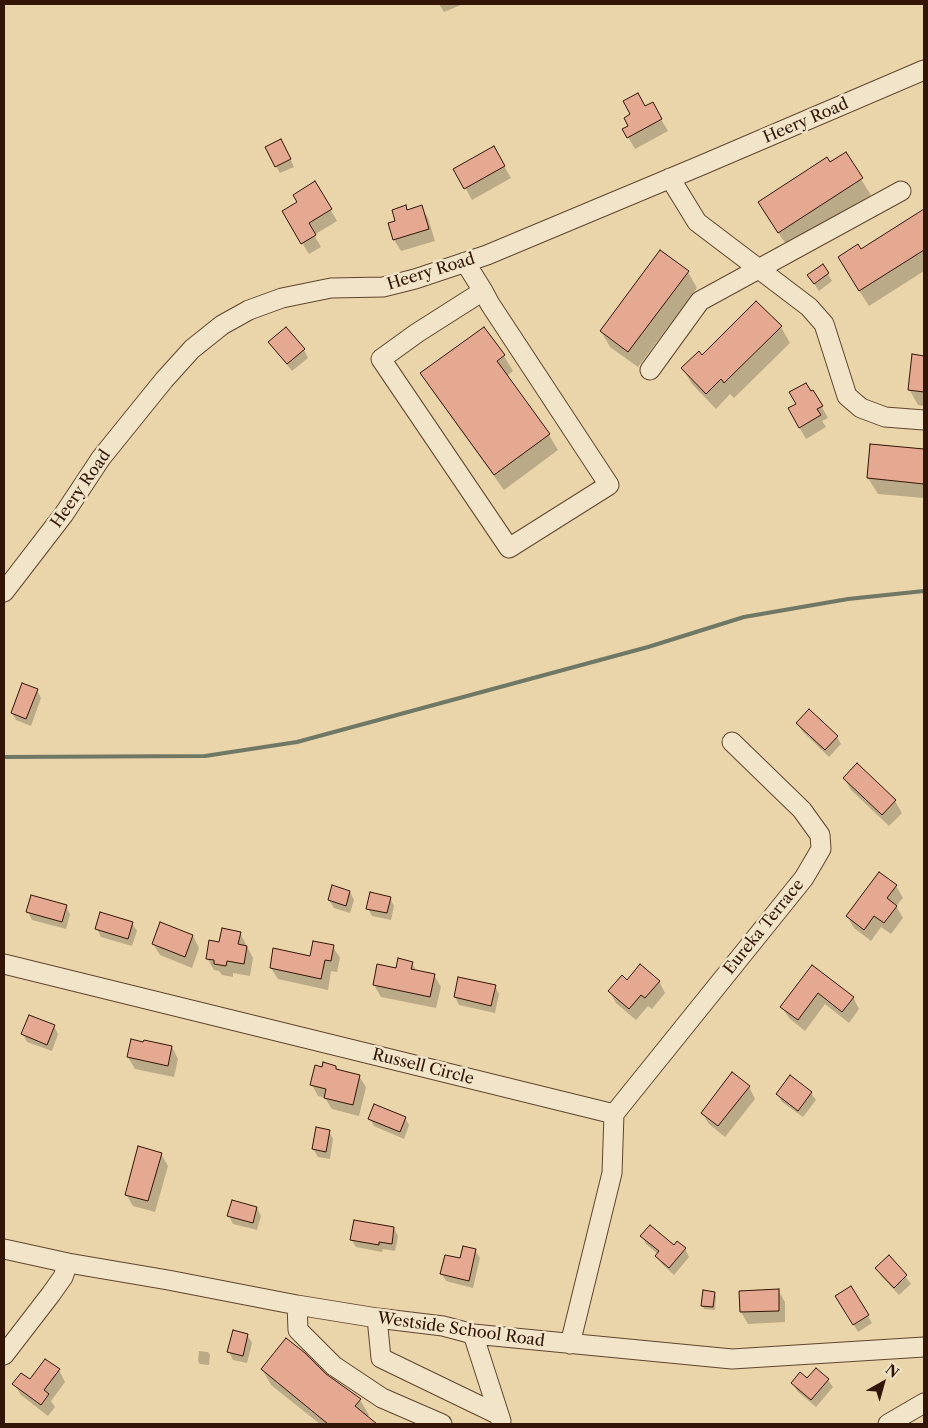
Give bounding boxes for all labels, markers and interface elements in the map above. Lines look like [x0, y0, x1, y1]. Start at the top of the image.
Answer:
street label: Heery Road [760, 94, 852, 148]
street label: Heery Road [385, 250, 477, 294]
street label: Heery Road [47, 446, 115, 532]
street label: Eureka Terrace [720, 876, 808, 978]
street label: Russell Circle [370, 1045, 476, 1089]
street label: Westside School Road [376, 1309, 546, 1351]
north arrow [858, 1358, 908, 1408]
text: N [882, 1360, 903, 1382]

